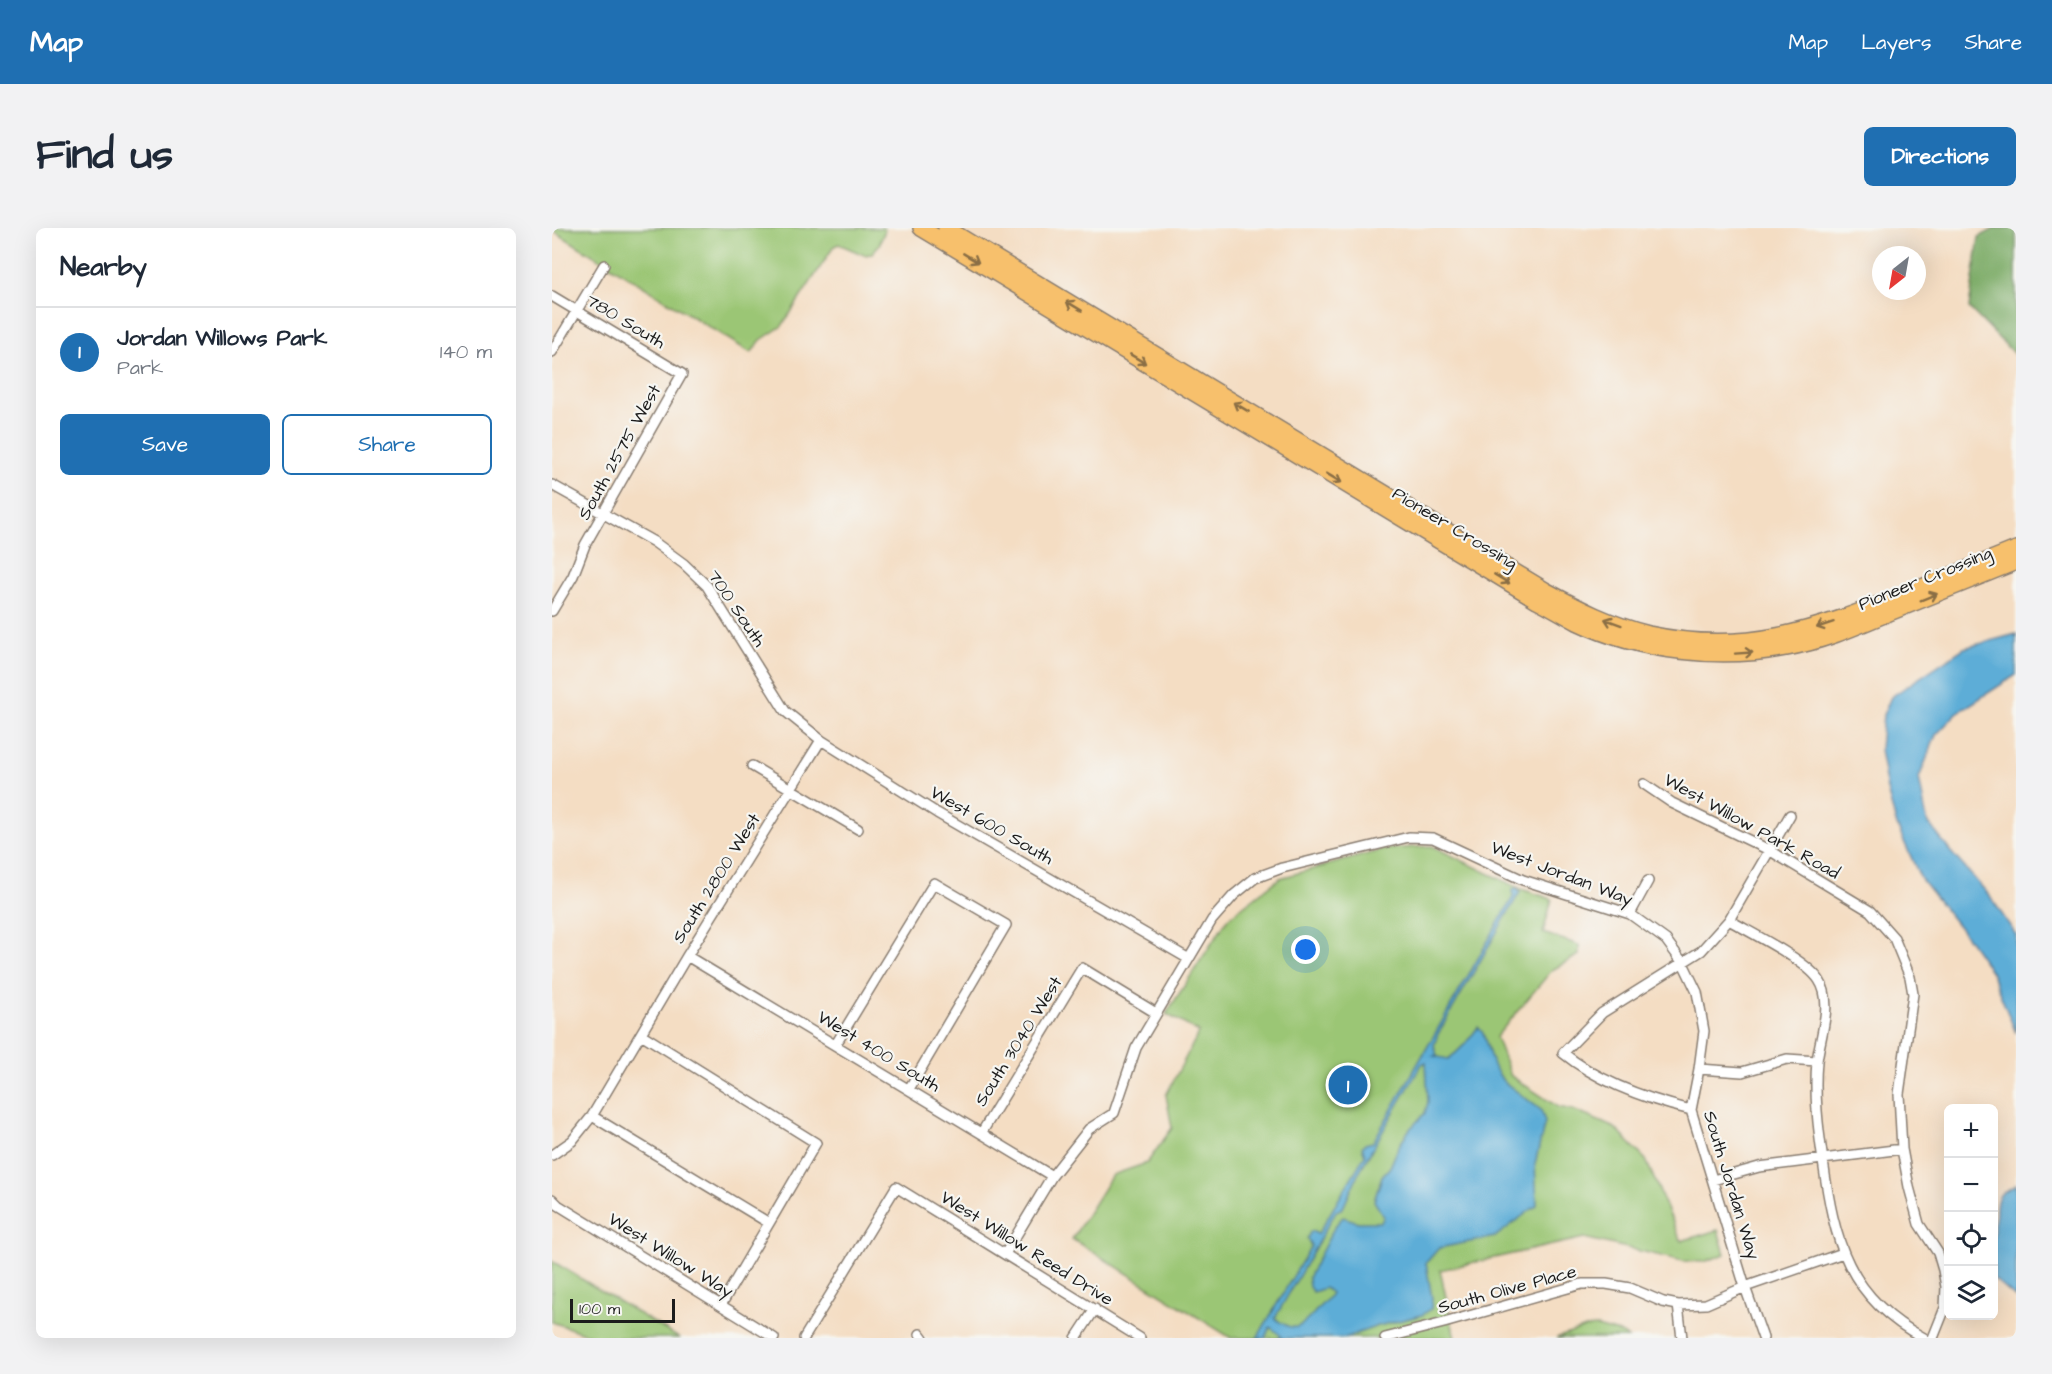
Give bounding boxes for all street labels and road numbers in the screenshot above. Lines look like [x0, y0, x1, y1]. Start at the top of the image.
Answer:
street label: 780 South [581, 288, 670, 355]
street label: South 2575 West [572, 379, 667, 524]
street label: Pioneer Crossing [1387, 481, 1522, 577]
street label: Pioneer Crossing [1855, 540, 1996, 618]
street label: 700 South [702, 565, 772, 652]
street label: West Willow Park Road [1659, 768, 1844, 885]
street label: West 600 South [926, 780, 1058, 871]
street label: South 2800 West [666, 808, 767, 948]
street label: West Jordan Way [1487, 835, 1637, 913]
street label: South 3040 West [968, 971, 1069, 1111]
street label: West 400 South [813, 1005, 945, 1098]
street label: South Jordan Way [1696, 1108, 1766, 1263]
street label: West Willow Reed Drive [936, 1185, 1118, 1312]
street label: West Willow Way [603, 1207, 738, 1305]
street label: South Olive Place [1435, 1259, 1580, 1320]

